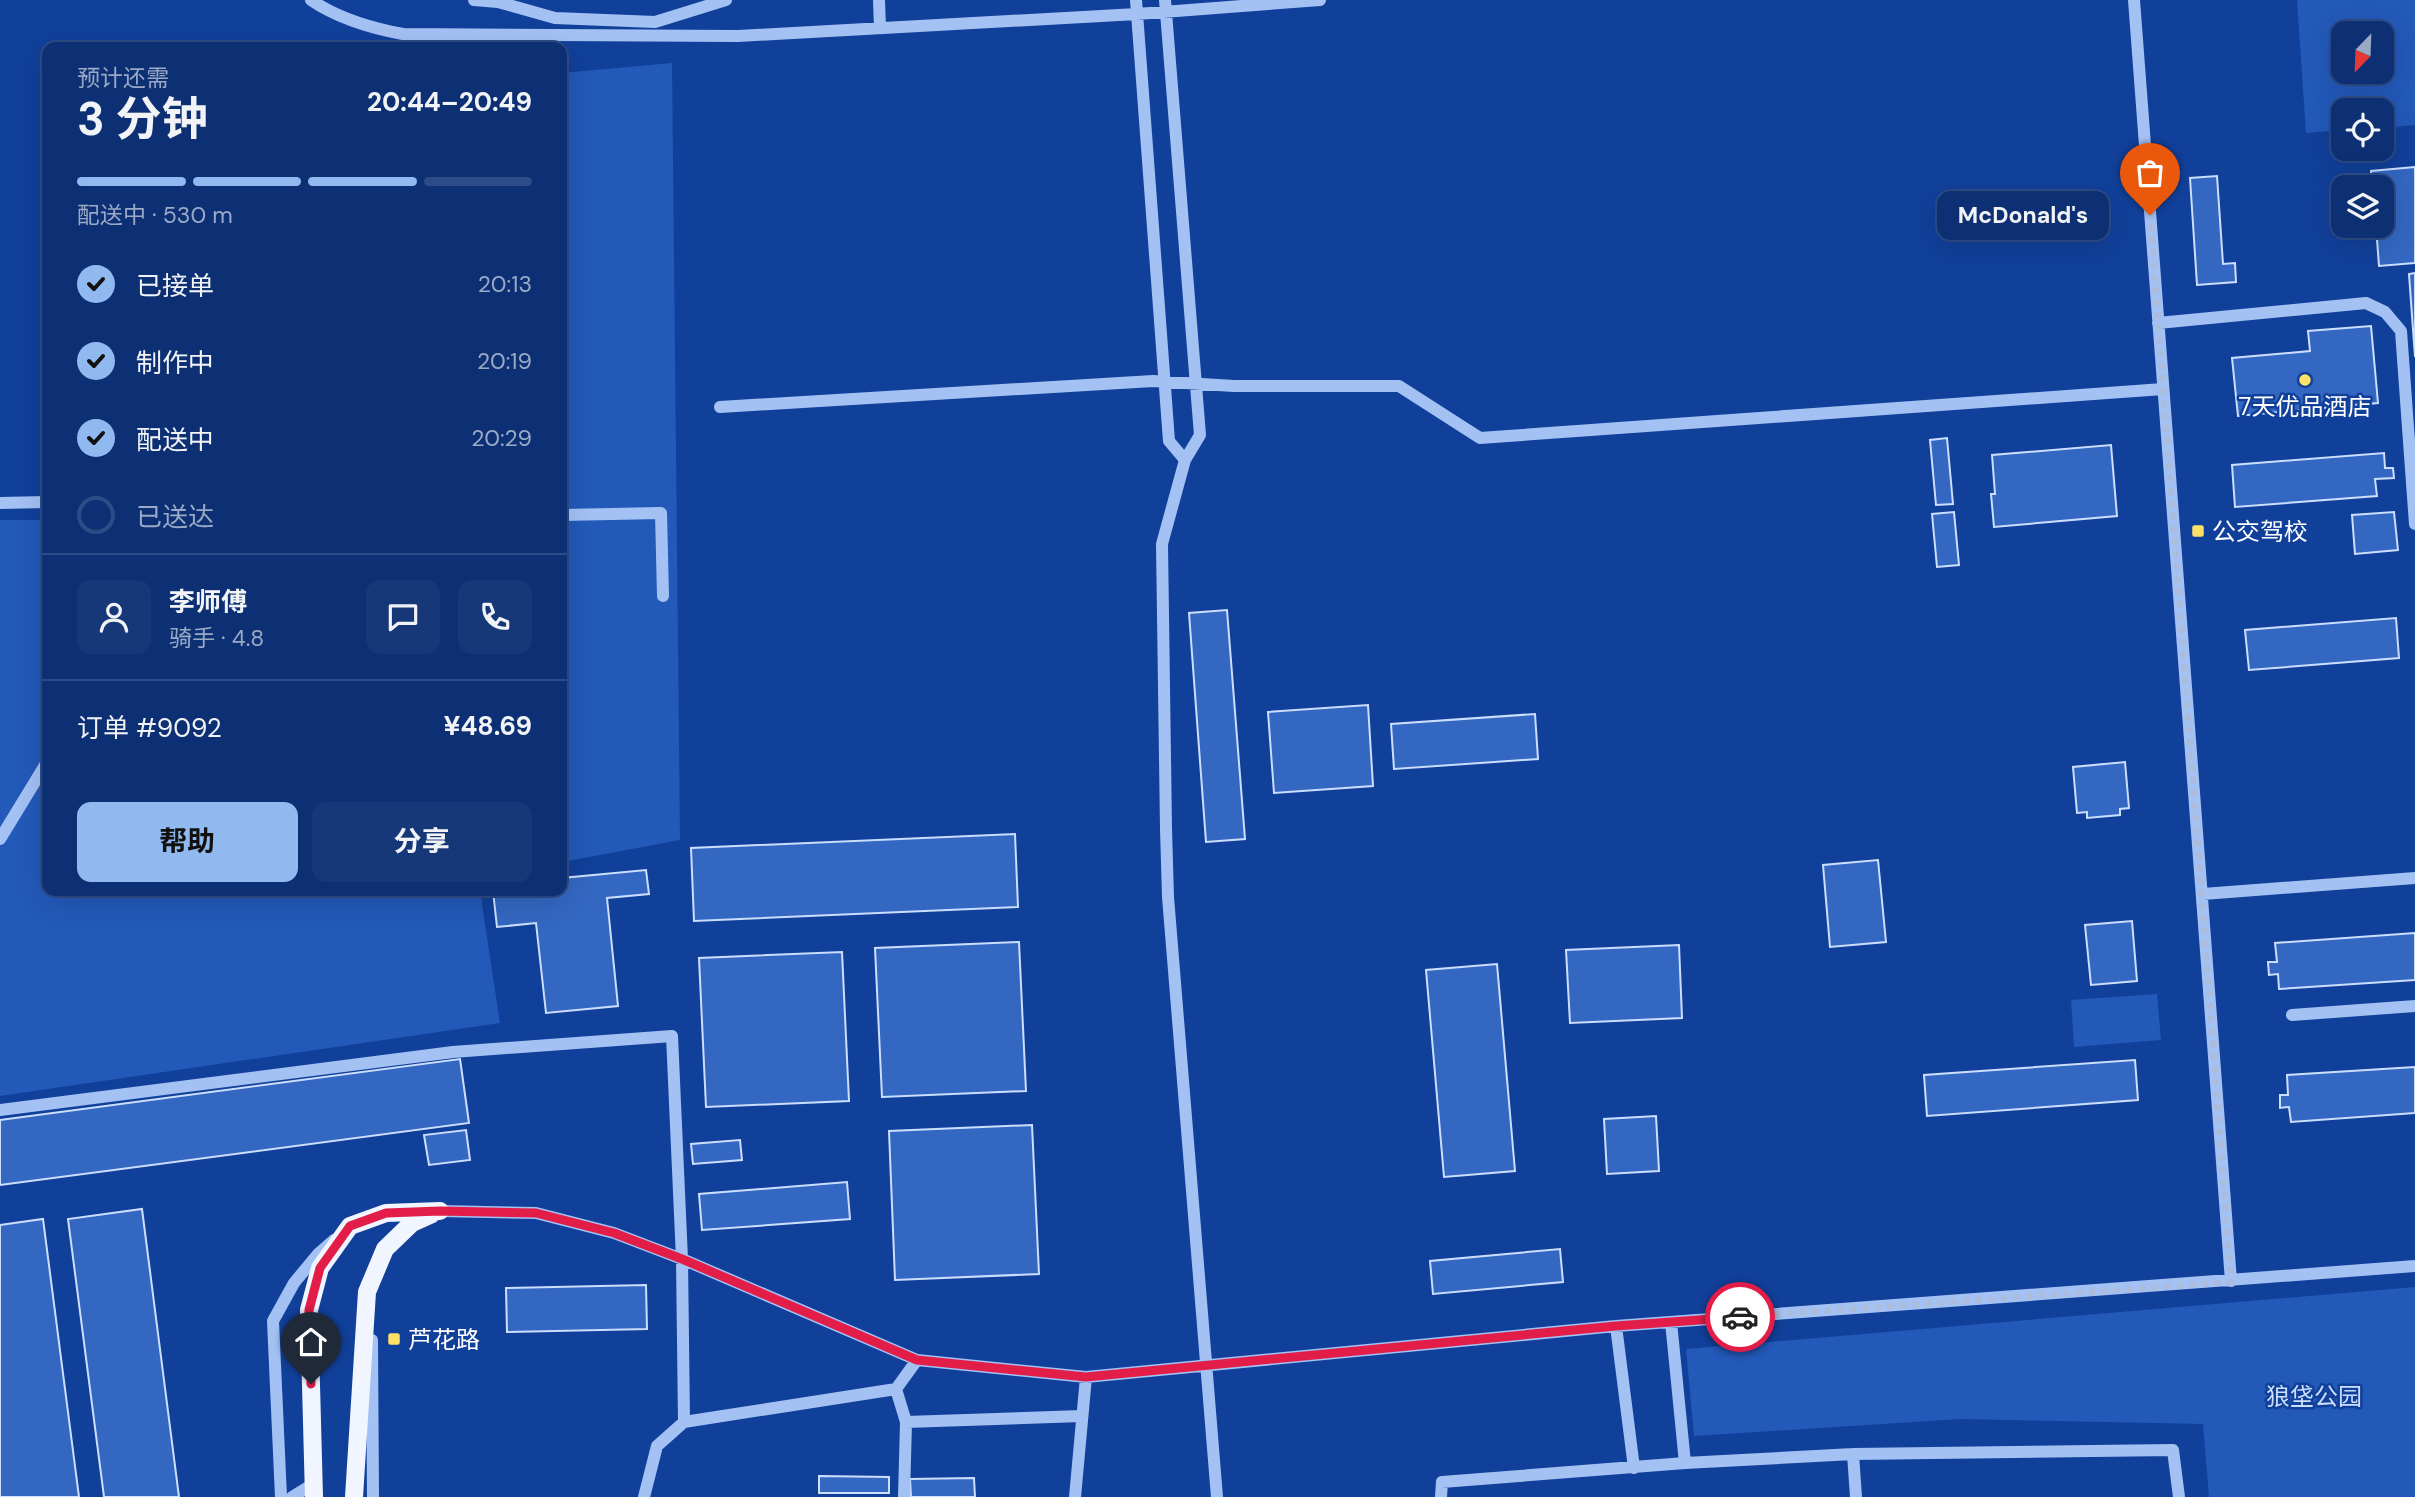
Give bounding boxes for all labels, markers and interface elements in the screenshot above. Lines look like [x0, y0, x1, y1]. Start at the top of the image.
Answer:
north arrow [2331, 21, 2394, 84]
map controls [2331, 21, 2394, 238]
text: 预计还需 [77, 63, 169, 93]
text: 20:44–20:49 [367, 85, 532, 119]
text: 3 分钟 [77, 89, 208, 149]
button: locate [2331, 98, 2394, 161]
pin [2120, 143, 2180, 215]
icon: bag [2131, 154, 2169, 192]
button: layers [2331, 175, 2394, 238]
callout: McDonald's [1937, 190, 2108, 240]
text: 配送中 · 530 m [77, 200, 233, 230]
text: McDonald's [1958, 200, 2088, 230]
icon: check [77, 265, 115, 303]
text: 已接单 [136, 269, 214, 303]
text: 20:13 [478, 269, 532, 299]
icon: check [77, 342, 115, 380]
text: 制作中 [136, 346, 214, 380]
text: 20:19 [477, 346, 532, 376]
marker: 7天优品酒店 [2297, 372, 2313, 388]
place label: 7天优品酒店 [2239, 391, 2371, 422]
icon: check [77, 419, 115, 457]
text: 配送中 [136, 423, 214, 457]
text: 20:29 [471, 423, 532, 453]
text: 已送达 [136, 500, 214, 534]
place label: 公交驾校 [2212, 516, 2308, 547]
marker: 公交驾校 [2190, 523, 2206, 539]
button: person [77, 580, 151, 654]
button: chat [366, 580, 440, 654]
button: phone [458, 580, 532, 654]
text: 李师傅 [169, 585, 247, 619]
text: 骑手 · 4.8 [169, 623, 264, 653]
text: ¥48.69 [443, 709, 532, 743]
text: 订单 #9092 [77, 711, 222, 745]
button: 帮助 [77, 802, 298, 882]
button: 分享 [312, 802, 532, 882]
courier [1705, 1282, 1775, 1352]
icon: car [1721, 1298, 1759, 1336]
pin [281, 1312, 341, 1384]
icon: home [292, 1323, 330, 1361]
place label: 芦花路 [408, 1324, 480, 1355]
marker: 芦花路 [386, 1331, 402, 1347]
park label: 狼垡公园 [2266, 1381, 2362, 1412]

